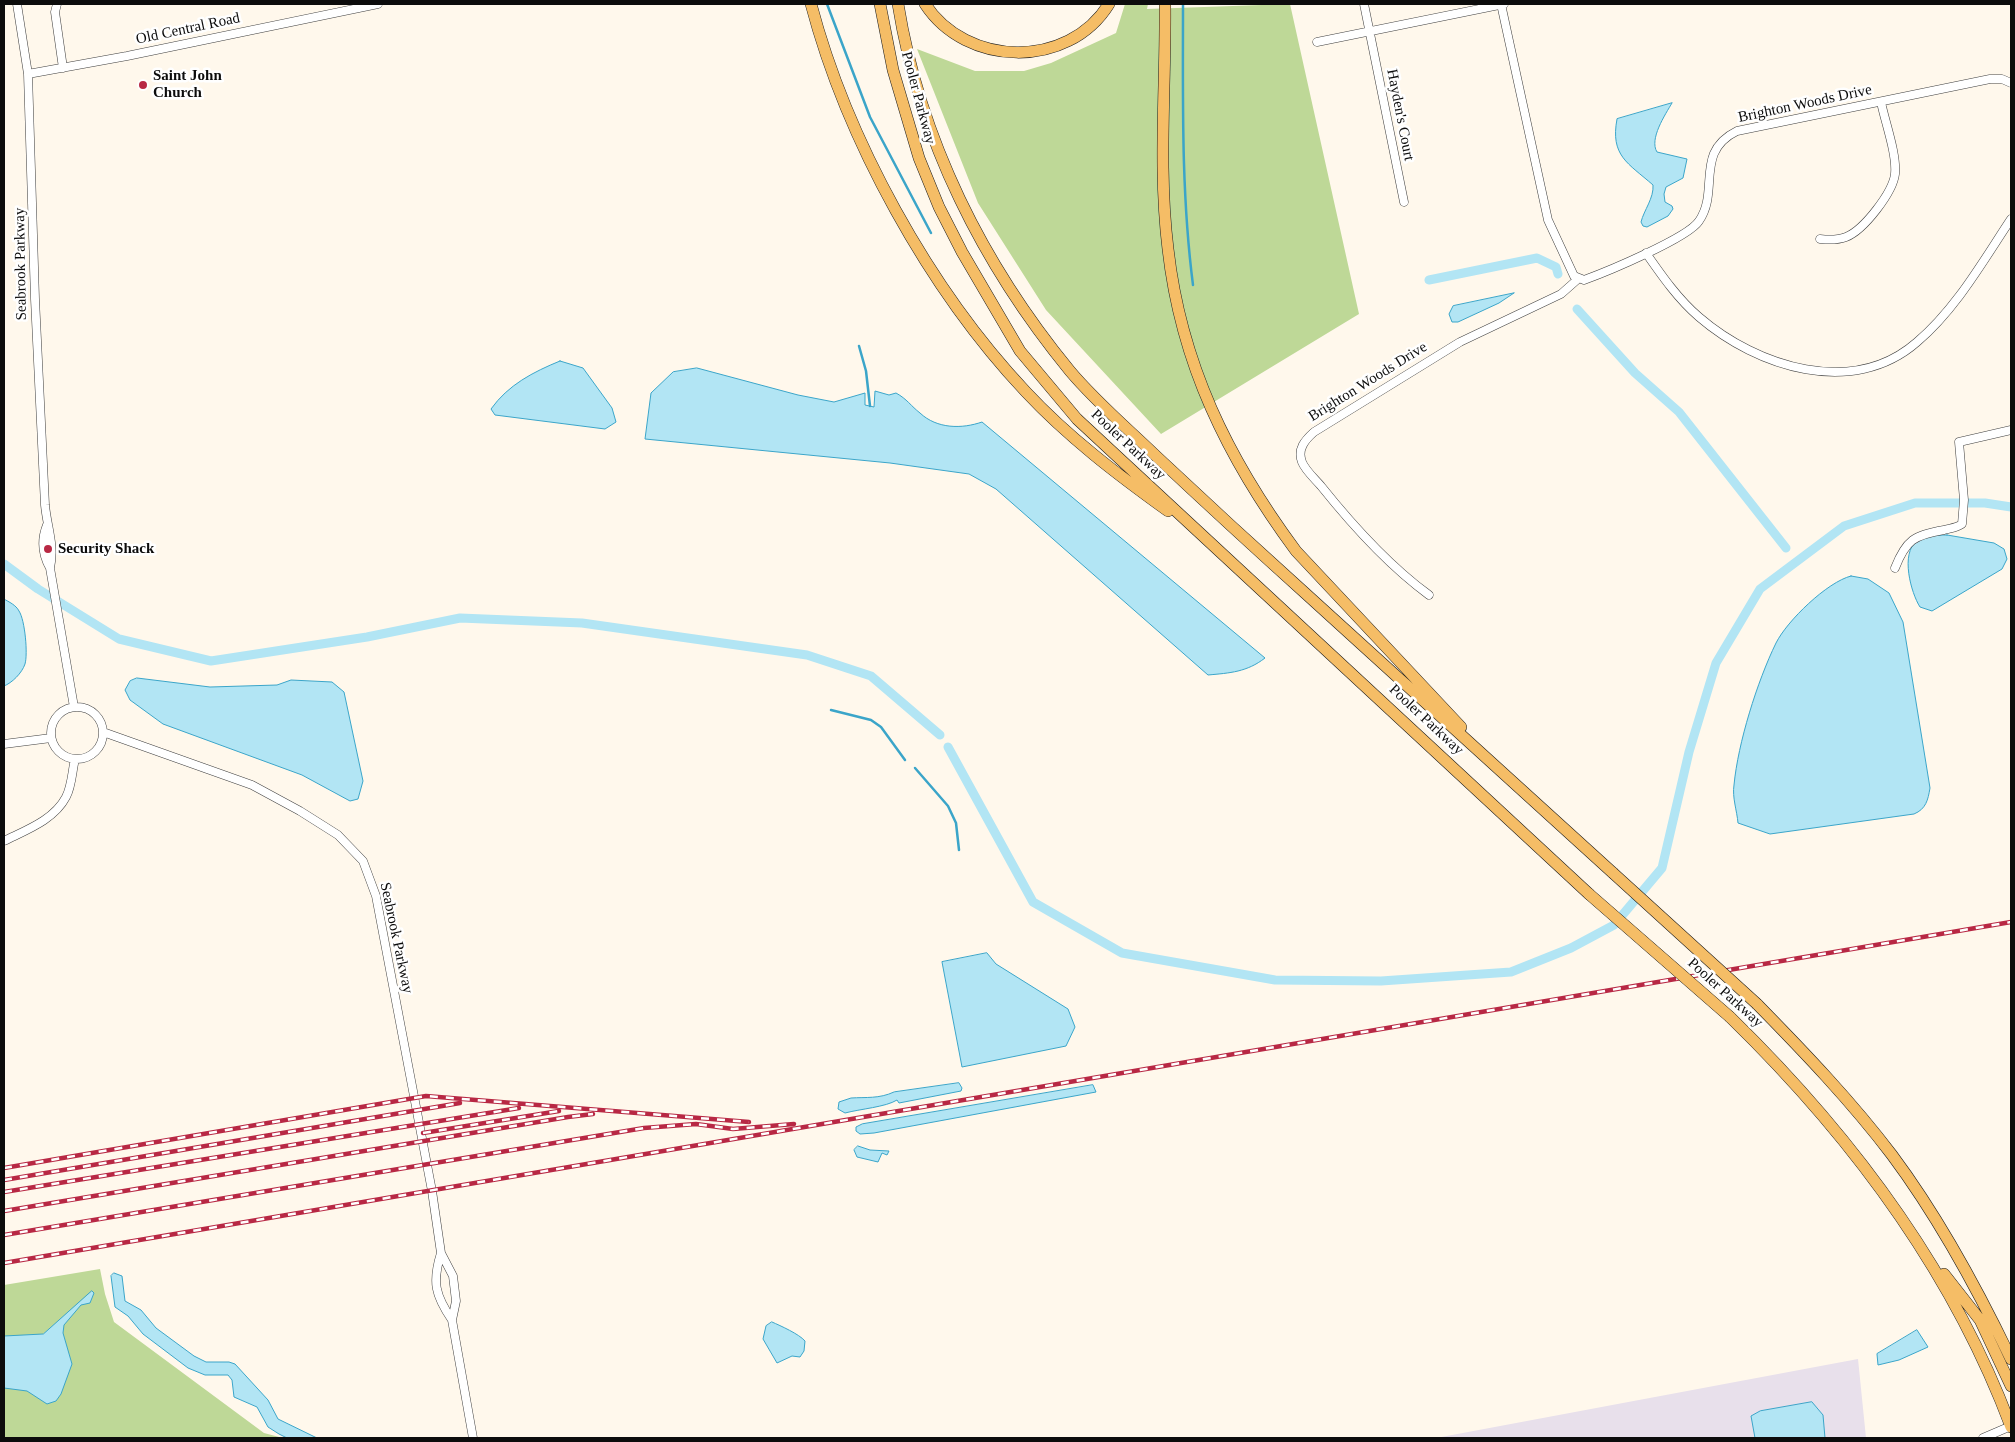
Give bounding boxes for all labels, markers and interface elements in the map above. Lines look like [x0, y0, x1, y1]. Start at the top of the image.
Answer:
street label: Old Central Road [134, 9, 242, 49]
street label: Pooler Parkway [897, 50, 939, 146]
place label: Saint John Church [153, 67, 222, 102]
street label: Hayden's Court [1382, 68, 1418, 162]
marker: Saint John Church [137, 79, 149, 91]
street label: Brighton Woods Drive [1736, 81, 1874, 127]
street label: Seabrook Parkway [11, 207, 31, 321]
street label: Brighton Woods Drive [1305, 338, 1431, 426]
street label: Pooler Parkway [1087, 406, 1169, 484]
place label: Security Shack [58, 540, 154, 558]
marker: Security Shack [42, 543, 54, 555]
street label: Pooler Parkway [1385, 681, 1467, 759]
street label: Seabrook Parkway [375, 881, 417, 995]
street label: Pooler Parkway [1684, 954, 1766, 1032]

